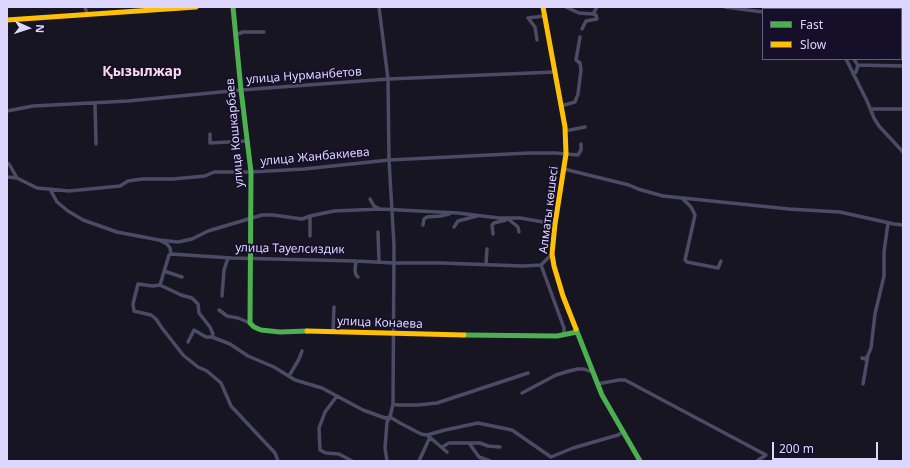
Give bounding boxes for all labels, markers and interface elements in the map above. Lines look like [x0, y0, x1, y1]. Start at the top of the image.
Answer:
north arrow [8, 8, 48, 48]
legend [762, 8, 902, 60]
text: Fast [800, 16, 823, 33]
text: N [33, 24, 48, 34]
text: Slow [800, 36, 826, 53]
district label: Қызылжар [102, 64, 182, 80]
street label: улица Нурманбетов [246, 65, 362, 87]
street label: улица Кошкарбаев [223, 78, 247, 188]
street label: улица Жанбакиева [260, 145, 370, 169]
street label: Алматы көшесі [536, 165, 562, 255]
street label: улица Тауелсиздик [235, 241, 345, 257]
street label: улица Конаева [337, 314, 423, 332]
scale bar [774, 434, 880, 460]
text: 200 m [779, 440, 814, 457]

